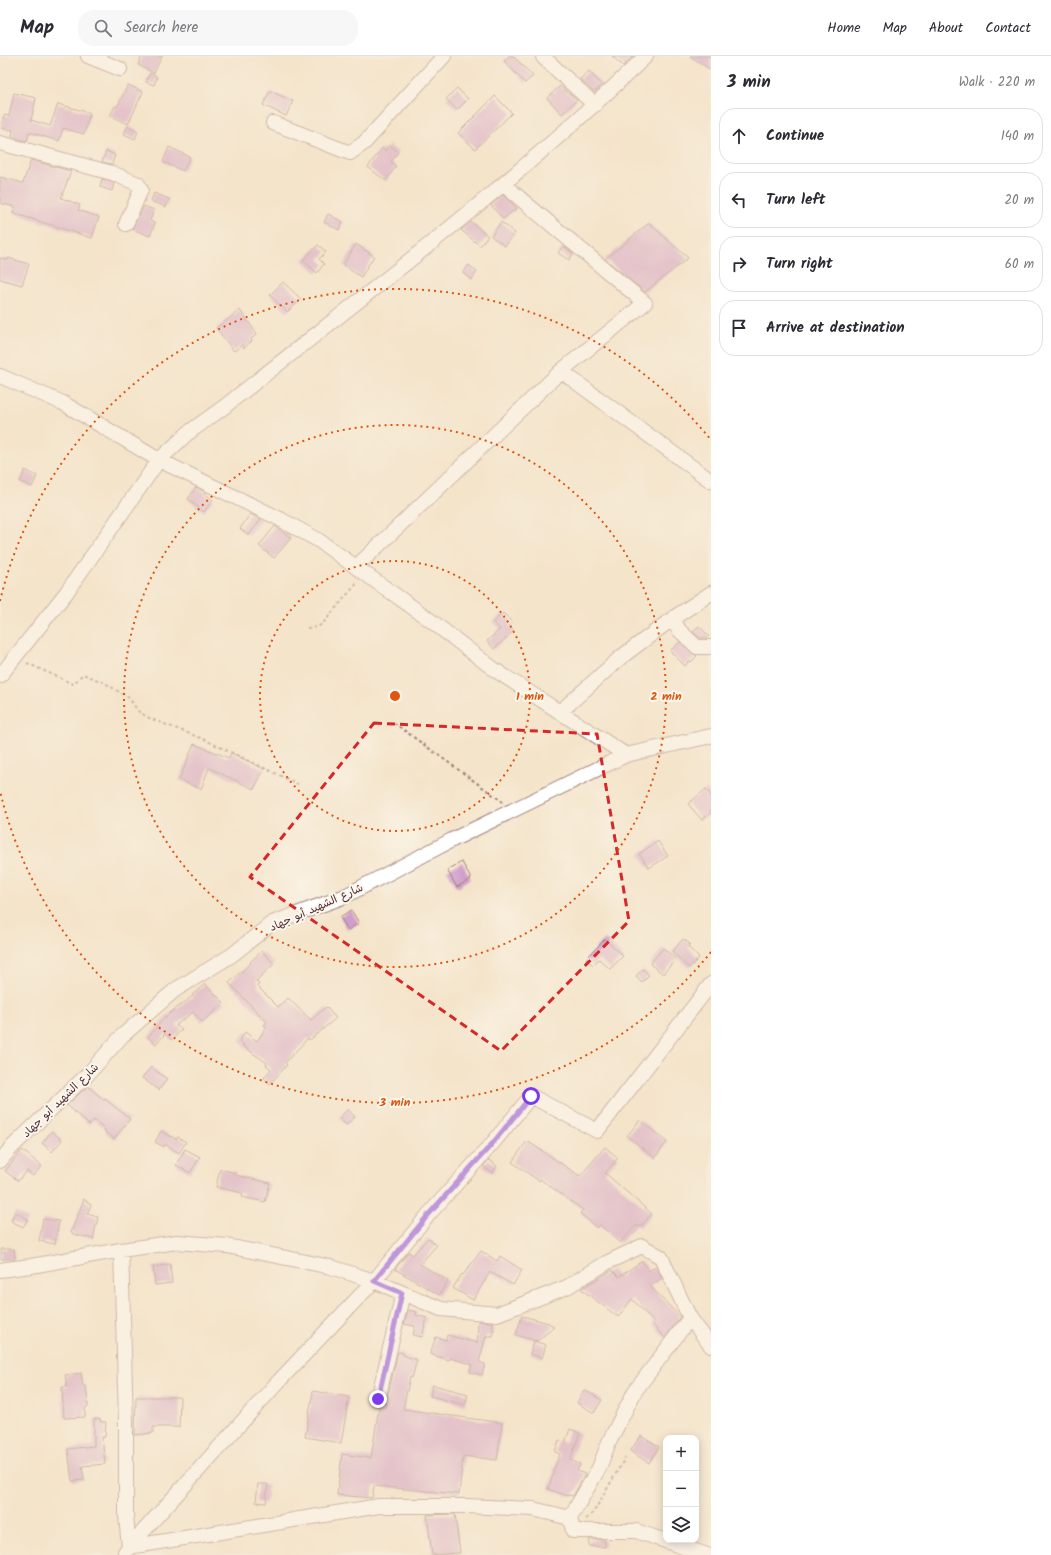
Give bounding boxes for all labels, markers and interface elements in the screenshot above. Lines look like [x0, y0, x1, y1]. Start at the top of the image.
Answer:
search box [78, 10, 358, 46]
text: Map [20, 13, 54, 43]
text: Search here [124, 16, 198, 40]
icon: search [92, 17, 114, 39]
text: Home [827, 17, 861, 39]
text: Map [883, 17, 907, 39]
text: About [929, 17, 963, 39]
text: Contact [985, 17, 1031, 39]
text: 3 min [727, 69, 771, 96]
text: Walk · 220 m [959, 72, 1035, 93]
text: Continue [766, 124, 824, 148]
icon: ahead [728, 125, 750, 147]
text: 140 m [1001, 126, 1034, 147]
text: Turn left [766, 188, 826, 212]
icon: left [728, 189, 750, 211]
text: 20 m [1004, 190, 1034, 211]
text: Turn right [766, 252, 833, 276]
icon: right [728, 253, 750, 275]
text: 60 m [1005, 254, 1034, 275]
text: Arrive at destination [766, 316, 905, 340]
icon: arrive [728, 317, 750, 339]
text: 1 min [516, 687, 544, 706]
text: 2 min [650, 687, 682, 706]
centre of rings [388, 689, 402, 703]
street label: شارع الشهيد أبو جهاد [267, 879, 366, 937]
street label: شارع الشهيد أبو جهاد [18, 1059, 103, 1142]
route start [522, 1087, 540, 1105]
text: 3 min [379, 1093, 411, 1112]
route end [369, 1390, 387, 1408]
map controls [663, 1435, 699, 1543]
button: + [663, 1435, 699, 1471]
button: − [663, 1471, 699, 1507]
button: layers [663, 1507, 699, 1543]

